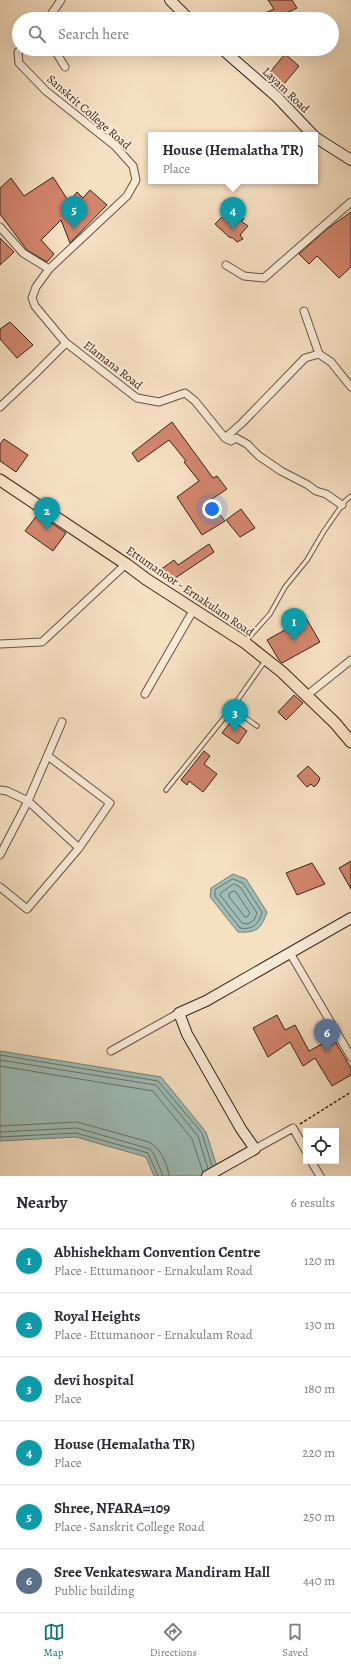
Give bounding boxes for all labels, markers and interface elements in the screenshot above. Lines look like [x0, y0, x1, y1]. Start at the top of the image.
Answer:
search box [12, 12, 339, 56]
icon: search [26, 23, 48, 45]
text: Search here [58, 24, 129, 44]
street label: Layam Road [259, 64, 313, 117]
street label: Sanskrit College Road [44, 71, 135, 153]
popup [148, 132, 318, 184]
text: House (Hemalatha TR) [162, 140, 304, 160]
text: Place [162, 160, 190, 177]
pin: 5 [61, 196, 87, 229]
pin: 4 [220, 197, 246, 230]
street label: Elamana Road [80, 337, 146, 393]
pin: 2 [34, 497, 60, 530]
your location [202, 499, 222, 519]
street label: Ettumanoor - Ernakulam Road [123, 542, 257, 640]
pin: 1 [281, 608, 307, 641]
pin: 3 [222, 699, 248, 732]
pin: 6 [314, 1019, 340, 1052]
map controls [303, 1128, 339, 1164]
button: locate [303, 1128, 339, 1164]
text: Nearby [16, 1191, 67, 1214]
text: 6 results [291, 1194, 335, 1211]
text: Abhishekham Convention Centre [54, 1242, 261, 1262]
text: 1 [27, 1252, 31, 1269]
text: 120 m [304, 1252, 335, 1269]
text: Place · Ettumanoor - Ernakulam Road [54, 1262, 253, 1279]
text: Royal Heights [54, 1306, 140, 1326]
text: 2 [26, 1316, 32, 1333]
text: 130 m [305, 1316, 335, 1333]
text: Place · Ettumanoor - Ernakulam Road [54, 1326, 253, 1343]
text: devi hospital [54, 1370, 134, 1390]
text: 3 [26, 1380, 32, 1397]
text: 180 m [304, 1380, 335, 1397]
text: Place [54, 1390, 82, 1407]
text: House (Hemalatha TR) [54, 1434, 195, 1454]
text: 4 [26, 1444, 32, 1461]
text: 220 m [302, 1444, 335, 1461]
text: Place [54, 1454, 82, 1471]
text: Shree, NFARA=109 [54, 1498, 170, 1518]
text: 5 [26, 1508, 32, 1525]
text: 250 m [303, 1508, 335, 1525]
text: Place · Sanskrit College Road [54, 1518, 205, 1535]
text: Sree Venkateswara Mandiram Hall [54, 1562, 270, 1582]
text: 6 [26, 1572, 32, 1589]
text: 440 m [303, 1572, 335, 1589]
text: Public building [54, 1582, 134, 1599]
tab: Map [43, 1621, 65, 1660]
tab: Directions [150, 1621, 197, 1660]
tab: Saved [282, 1621, 308, 1660]

